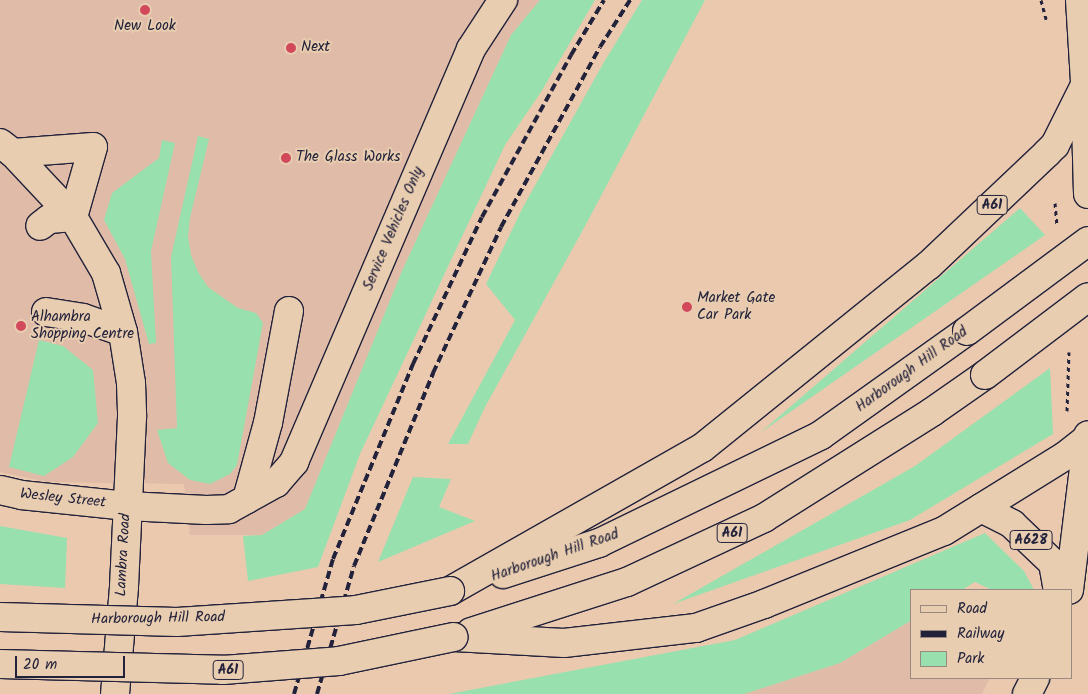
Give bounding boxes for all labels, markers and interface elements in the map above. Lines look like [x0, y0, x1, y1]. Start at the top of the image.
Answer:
marker: New Look [139, 4, 151, 16]
place label: New Look [114, 18, 176, 36]
place label: Next [301, 39, 330, 57]
marker: Next [285, 42, 297, 54]
place label: The Glass Works [296, 149, 400, 167]
marker: The Glass Works [280, 152, 292, 164]
street label: Service Vehicles Only [360, 164, 428, 294]
road number: A61 [976, 194, 1008, 216]
place label: Market Gate Car Park [697, 289, 775, 324]
marker: Market Gate Car Park [681, 301, 693, 313]
place label: Alhambra Shopping Centre [31, 308, 134, 343]
marker: Alhambra Shopping Centre [15, 320, 27, 332]
street label: Harborough Hill Road [853, 323, 971, 417]
street label: Wesley Street [19, 486, 107, 512]
street label: Lambra Road [113, 513, 135, 597]
road number: A61 [716, 522, 748, 544]
street label: Harborough Hill Road [489, 526, 621, 586]
road number: A628 [1008, 528, 1054, 552]
legend [910, 589, 1073, 679]
text: Road [957, 597, 987, 621]
street label: Harborough Hill Road [91, 609, 225, 629]
text: Railway [957, 622, 1004, 646]
scale bar [18, 646, 128, 678]
text: Park [957, 647, 984, 671]
text: 20 m [23, 653, 57, 677]
road number: A61 [212, 658, 244, 682]

